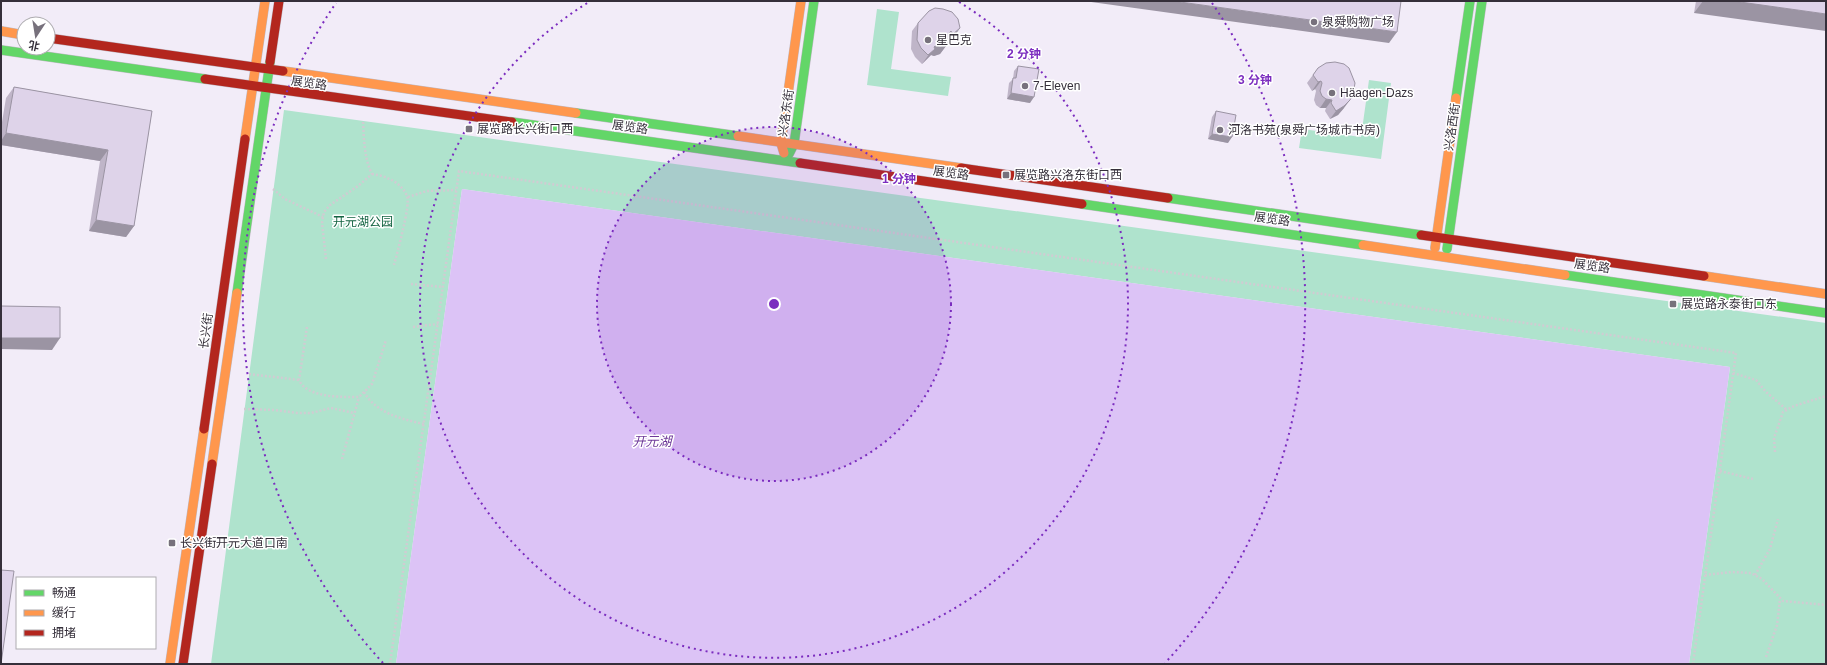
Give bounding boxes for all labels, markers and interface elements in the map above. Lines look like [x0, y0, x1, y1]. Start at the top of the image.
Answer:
place label: 泉舜购物广场 [1322, 15, 1394, 29]
north arrow [16, 16, 56, 56]
marker: 泉舜购物广场 [1309, 17, 1319, 27]
place label: 星巴克 [936, 33, 972, 47]
marker: 星巴克 [923, 35, 933, 45]
text: 北 [27, 39, 41, 53]
text: 2 分钟 [1007, 47, 1041, 61]
text: 3 分钟 [1238, 73, 1272, 87]
street label: 展览路 [290, 74, 328, 92]
place label: 7-Eleven [1033, 79, 1080, 93]
marker: 7-Eleven [1020, 81, 1030, 91]
place label: Häagen-Dazs [1340, 86, 1413, 100]
street label: 兴洛东街 [776, 88, 796, 138]
marker: Häagen-Dazs [1327, 88, 1337, 98]
street label: 兴洛西街 [1442, 102, 1462, 152]
street label: 展览路 [611, 118, 649, 136]
place label: 展览路长兴街口西 [477, 122, 573, 136]
place label: 河洛书苑(泉舜广场城市书房) [1228, 123, 1380, 137]
marker: 展览路长兴街口西 [464, 124, 474, 134]
marker: 河洛书苑(泉舜广场城市书房) [1215, 125, 1225, 135]
street label: 展览路 [932, 164, 970, 182]
place label: 展览路兴洛东街口西 [1014, 168, 1122, 182]
marker: 展览路兴洛东街口西 [1001, 170, 1011, 180]
text: 1 分钟 [882, 172, 916, 186]
street label: 展览路 [1253, 210, 1291, 228]
park label: 开元湖公园 [333, 215, 393, 229]
street label: 展览路 [1573, 257, 1611, 275]
centre of rings [767, 297, 781, 311]
place label: 展览路永泰街口东 [1681, 297, 1777, 311]
marker: 展览路永泰街口东 [1668, 299, 1678, 309]
street label: 长兴街 [197, 312, 215, 350]
water label: 开元湖 [632, 434, 673, 449]
place label: 长兴街开元大道口南 [180, 536, 288, 550]
marker: 长兴街开元大道口南 [167, 538, 177, 548]
legend [16, 577, 156, 649]
text: 畅通 [52, 586, 76, 600]
text: 缓行 [52, 606, 76, 620]
text: 拥堵 [52, 626, 76, 640]

